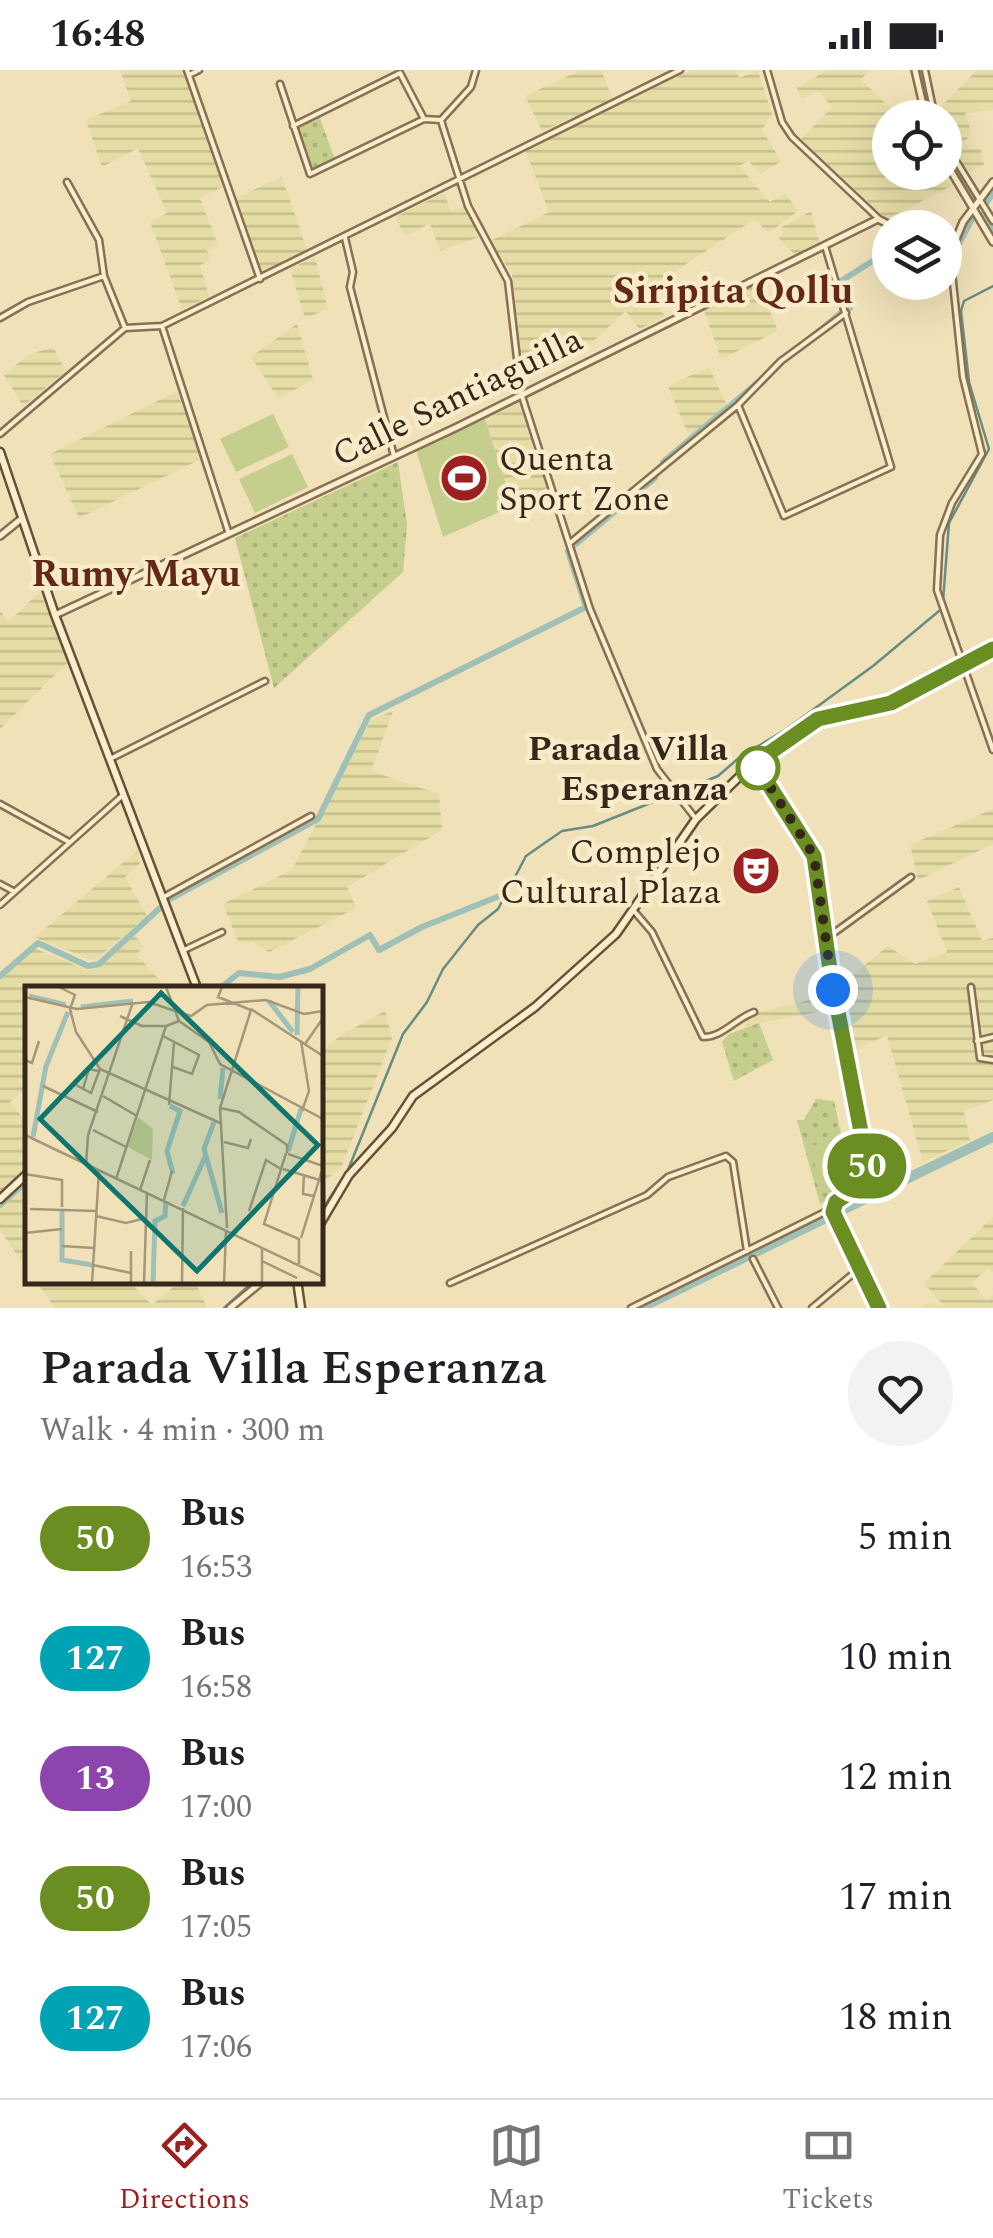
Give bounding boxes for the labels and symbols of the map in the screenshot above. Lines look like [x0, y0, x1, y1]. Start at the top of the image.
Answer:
district label: Siripita Qollu [613, 263, 853, 321]
street label: Calle Santiaguilla [323, 314, 592, 481]
place label: Quenta Sport Zone [499, 433, 670, 526]
sports icon: Quenta Sport Zone [438, 452, 490, 504]
district label: Rumy Mayu [31, 546, 241, 604]
place label: Parada Villa Esperanza [528, 723, 728, 816]
marker: Parada Villa Esperanza [737, 747, 779, 789]
place label: Complejo Cultural Plaza [500, 826, 721, 919]
theatre icon: Complejo Cultural Plaza [730, 845, 782, 897]
your location [808, 965, 858, 1015]
inset map [25, 986, 322, 1283]
line badge: 50 [822, 1134, 912, 1198]

